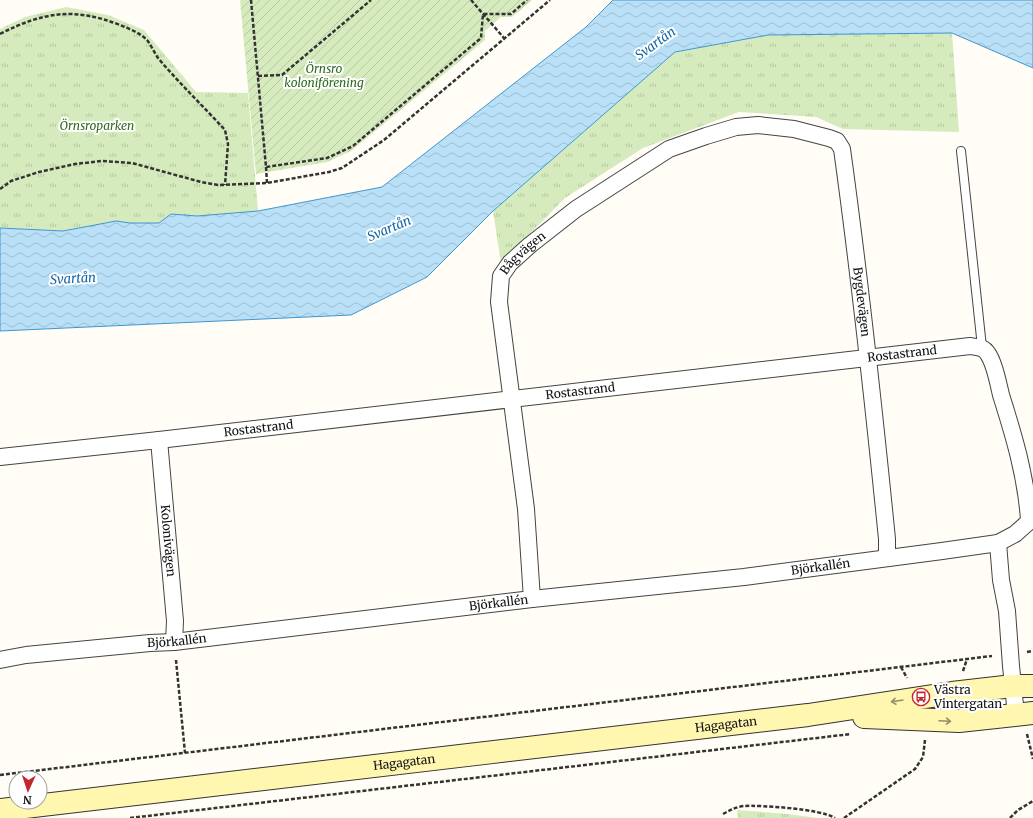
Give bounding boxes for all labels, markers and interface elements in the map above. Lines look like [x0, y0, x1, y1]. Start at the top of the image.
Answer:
water label: Svartån [632, 23, 679, 64]
park label: Örnsro koloniförening [284, 61, 364, 90]
park label: Örnsroparken [60, 118, 134, 133]
water label: Svartån [365, 212, 414, 245]
street label: Bågvägen [496, 228, 548, 277]
street label: Bygdevägen [850, 266, 874, 338]
water label: Svartån [50, 269, 97, 288]
street label: Rostastrand [866, 342, 938, 365]
street label: Rostastrand [545, 379, 616, 402]
street label: Rostastrand [223, 417, 294, 439]
street label: Kolonivägen [158, 504, 179, 577]
street label: Björkallén [790, 555, 851, 578]
street label: Björkallén [468, 592, 529, 614]
street label: Björkallén [147, 630, 207, 650]
place label: Västra Vintergatan [933, 682, 1002, 711]
bus stop icon: Västra Vintergatan [911, 687, 931, 707]
one-way arrow [891, 697, 904, 705]
street label: Hagagatan [694, 713, 758, 735]
one-way arrow [938, 717, 951, 724]
street label: Hagagatan [372, 751, 436, 773]
north arrow [8, 770, 48, 810]
text: N [22, 793, 32, 807]

